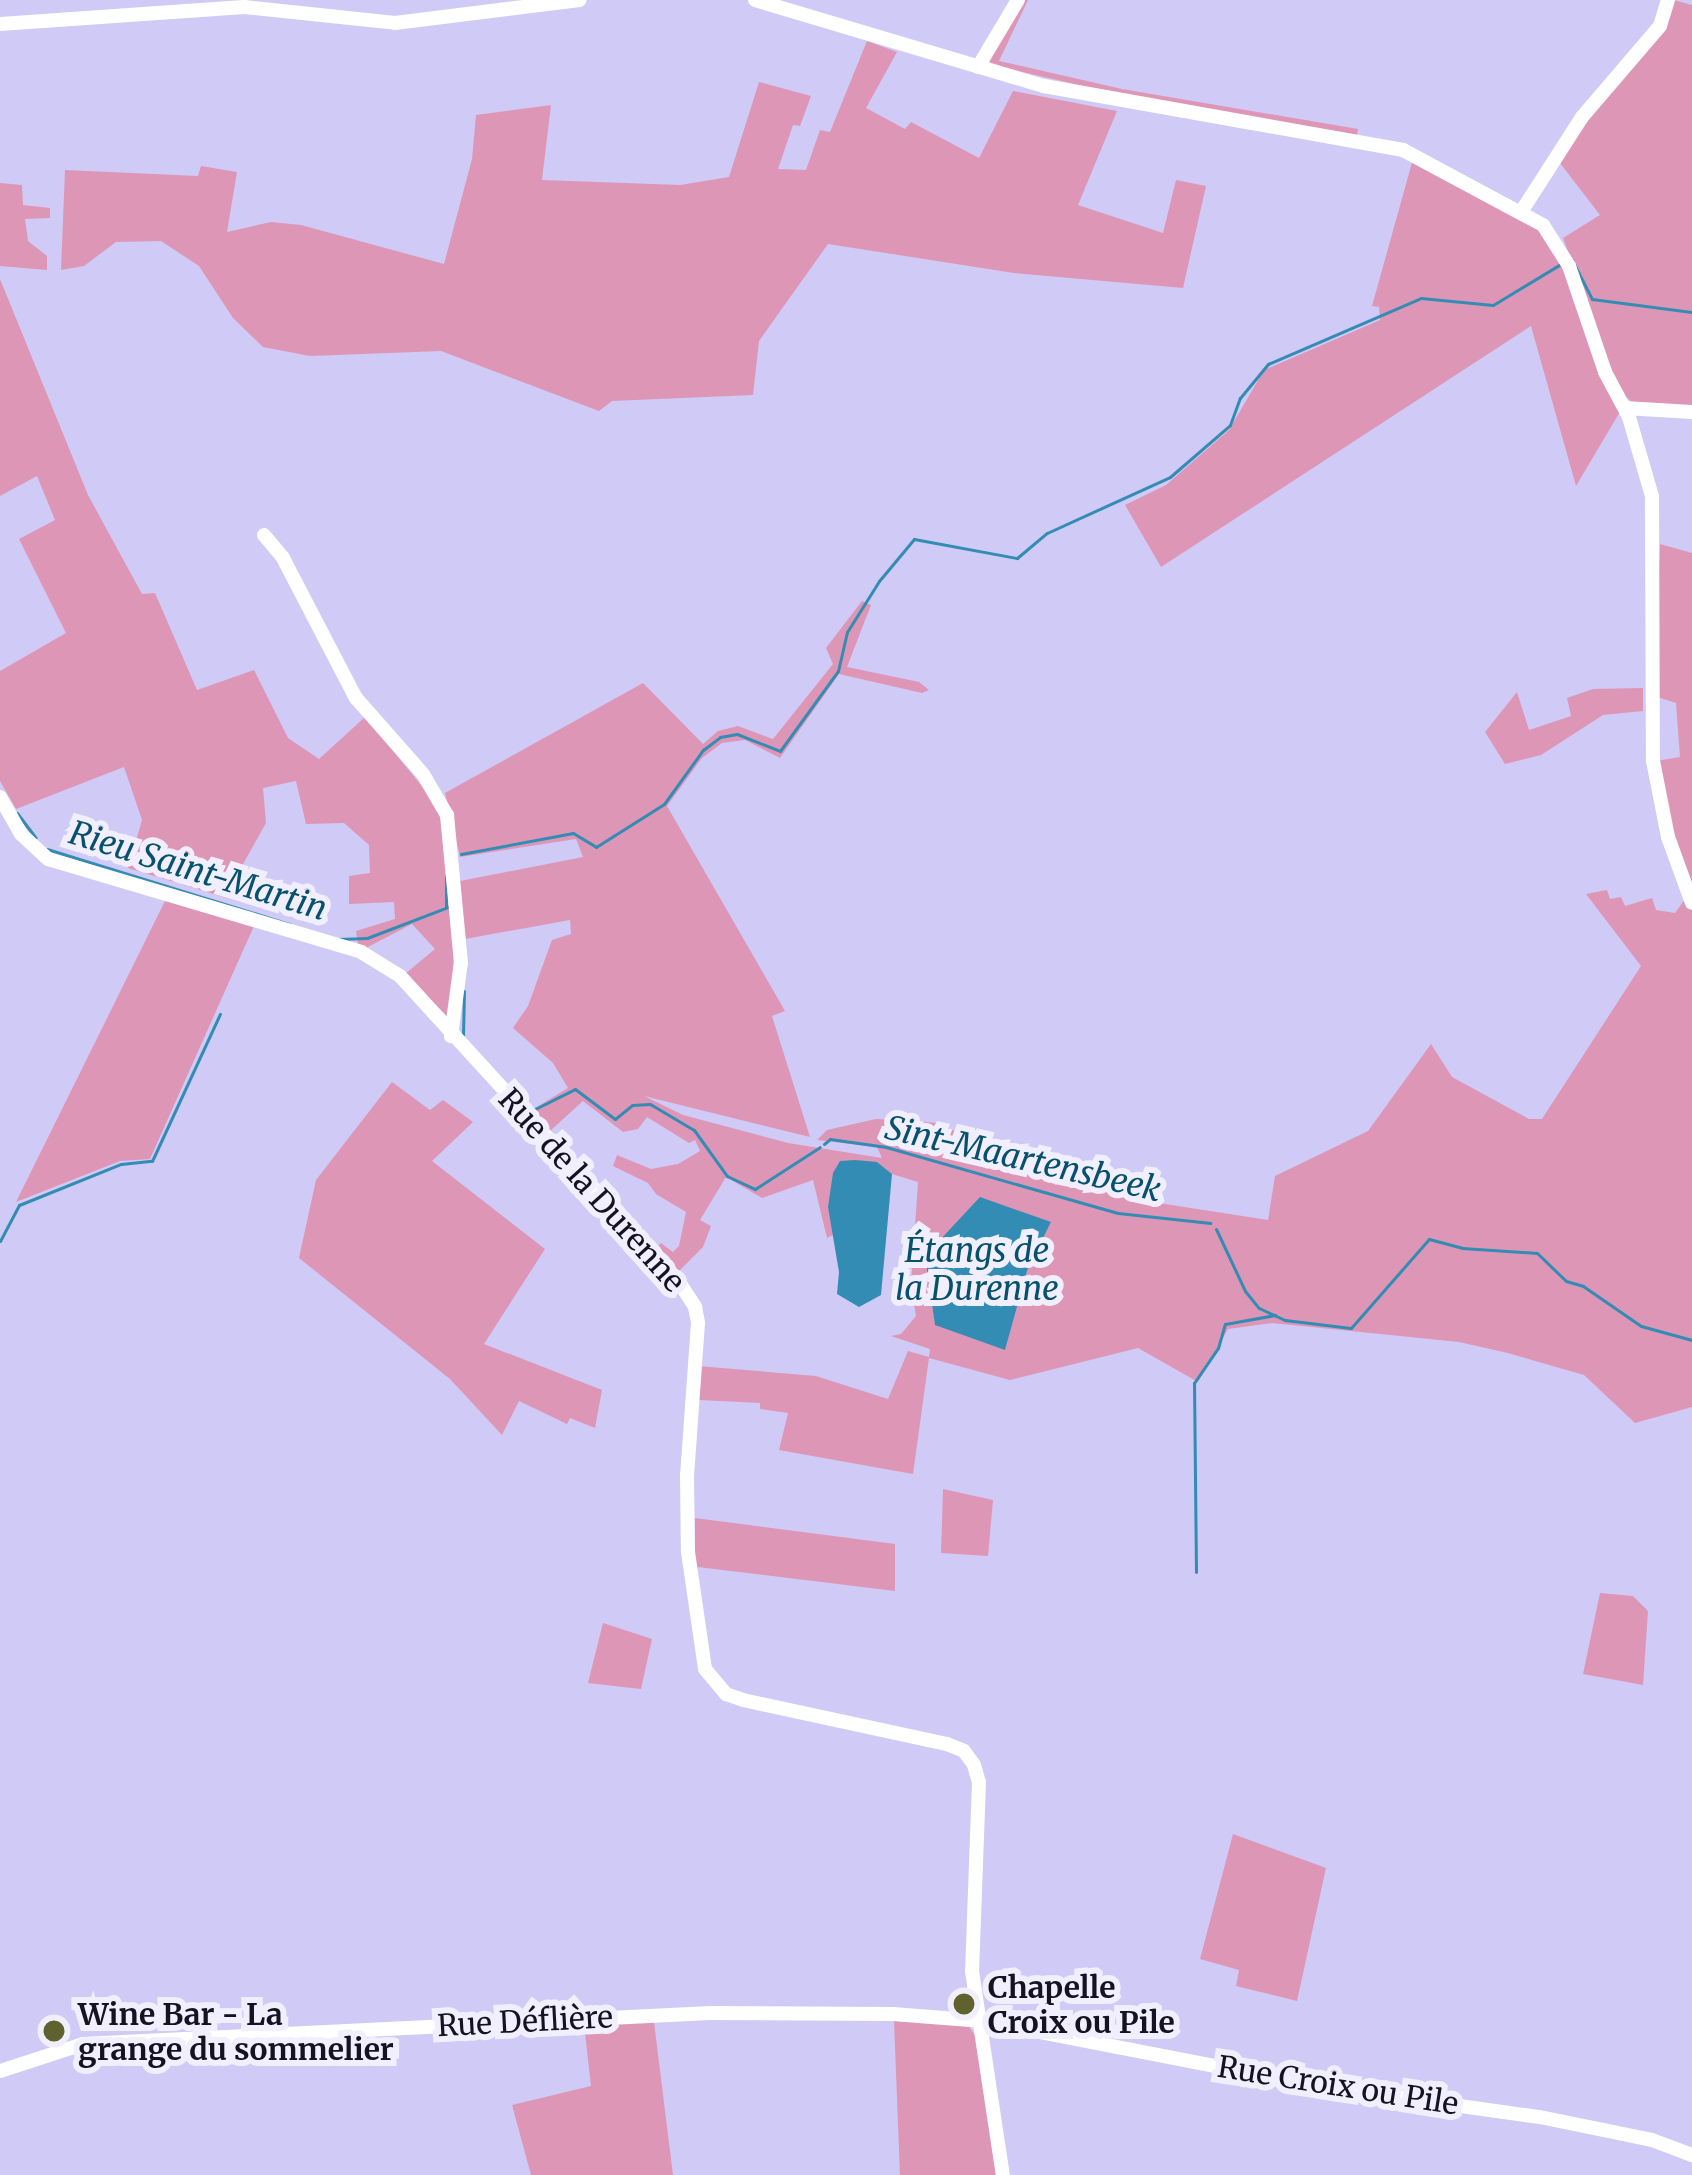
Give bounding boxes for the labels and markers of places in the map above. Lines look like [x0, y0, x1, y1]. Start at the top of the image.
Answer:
place label: Chapelle Croix ou Pile [988, 1969, 1175, 2040]
marker: Chapelle Croix ou Pile [951, 1991, 977, 2017]
place label: Wine Bar - La grange du sommelier [78, 1996, 394, 2066]
marker: Wine Bar - La grange du sommelier [41, 2018, 67, 2044]

